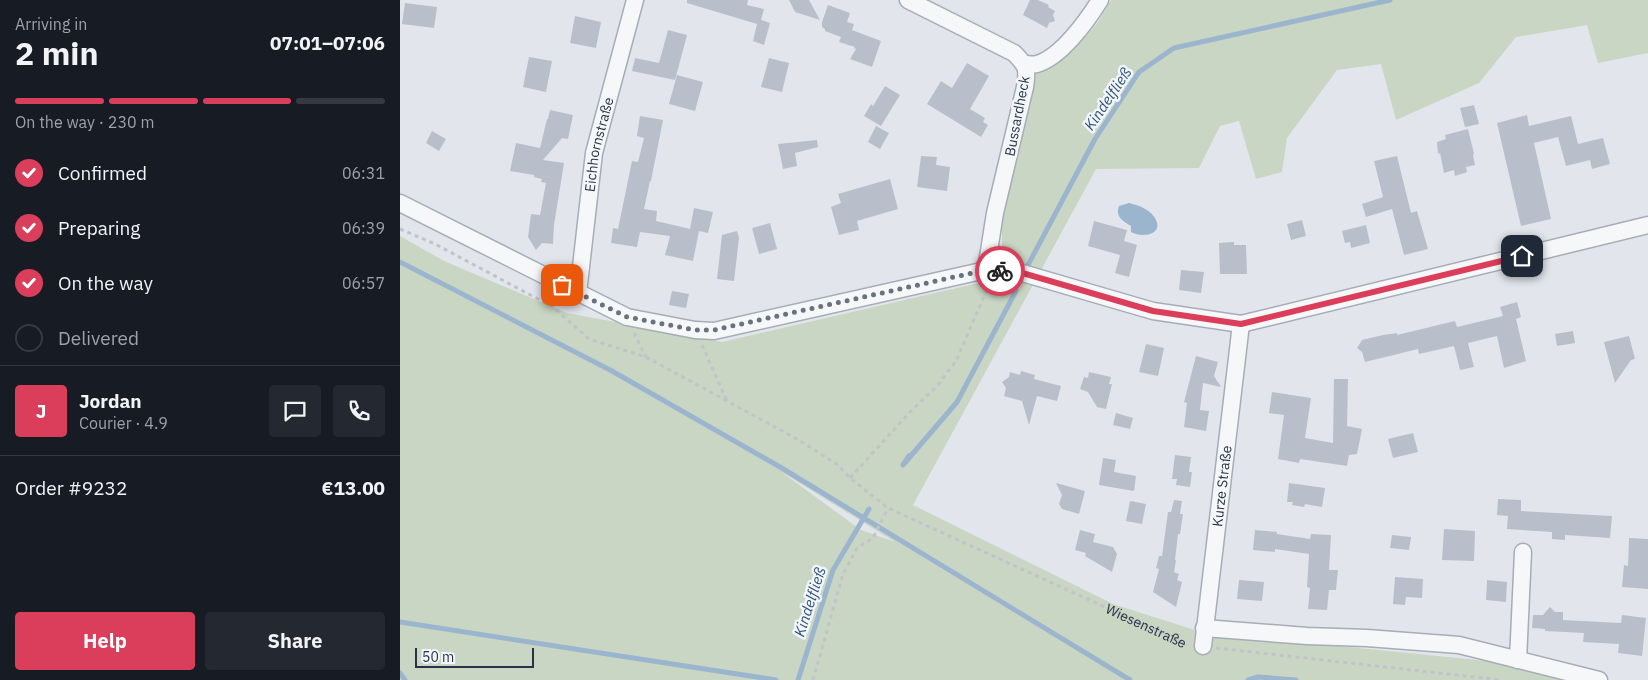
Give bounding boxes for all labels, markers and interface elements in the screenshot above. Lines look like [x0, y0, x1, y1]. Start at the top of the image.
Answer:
text: Arriving in [15, 14, 87, 34]
text: 07:01–07:06 [270, 31, 385, 55]
text: 2 min [15, 32, 99, 74]
water label: Kindelfließ [1080, 64, 1136, 134]
street label: Bussardheck [1000, 74, 1034, 158]
street label: Eichhornstraße [581, 95, 618, 193]
text: On the way · 230 m [15, 112, 154, 132]
icon: check [15, 159, 43, 187]
text: Confirmed [58, 161, 147, 185]
text: 06:31 [342, 163, 385, 183]
icon: check [15, 214, 43, 242]
text: Preparing [58, 216, 140, 240]
text: 06:39 [342, 218, 385, 238]
pin [1501, 235, 1543, 277]
icon: home [1508, 242, 1536, 270]
courier [975, 246, 1025, 296]
icon: bike [986, 257, 1014, 285]
pin [541, 264, 583, 306]
icon: check [15, 269, 43, 297]
text: On the way [58, 271, 153, 295]
icon: bag [548, 271, 576, 299]
text: 06:57 [342, 273, 385, 293]
text: Delivered [58, 326, 139, 350]
button: chat [269, 385, 321, 437]
button: phone [333, 385, 385, 437]
text: Jordan [79, 389, 142, 413]
text: J [36, 399, 46, 423]
text: Courier · 4.9 [79, 413, 168, 433]
street label: Kurze Straße [1208, 444, 1236, 528]
text: Order #9232 [15, 476, 127, 500]
text: €13.00 [322, 476, 385, 500]
water label: Kindelfließ [789, 565, 830, 639]
street label: Wiesenstraße [1103, 600, 1190, 652]
button: Help [15, 612, 195, 670]
button: Share [205, 612, 385, 670]
scale bar [415, 645, 534, 668]
text: 50 m [422, 648, 454, 666]

